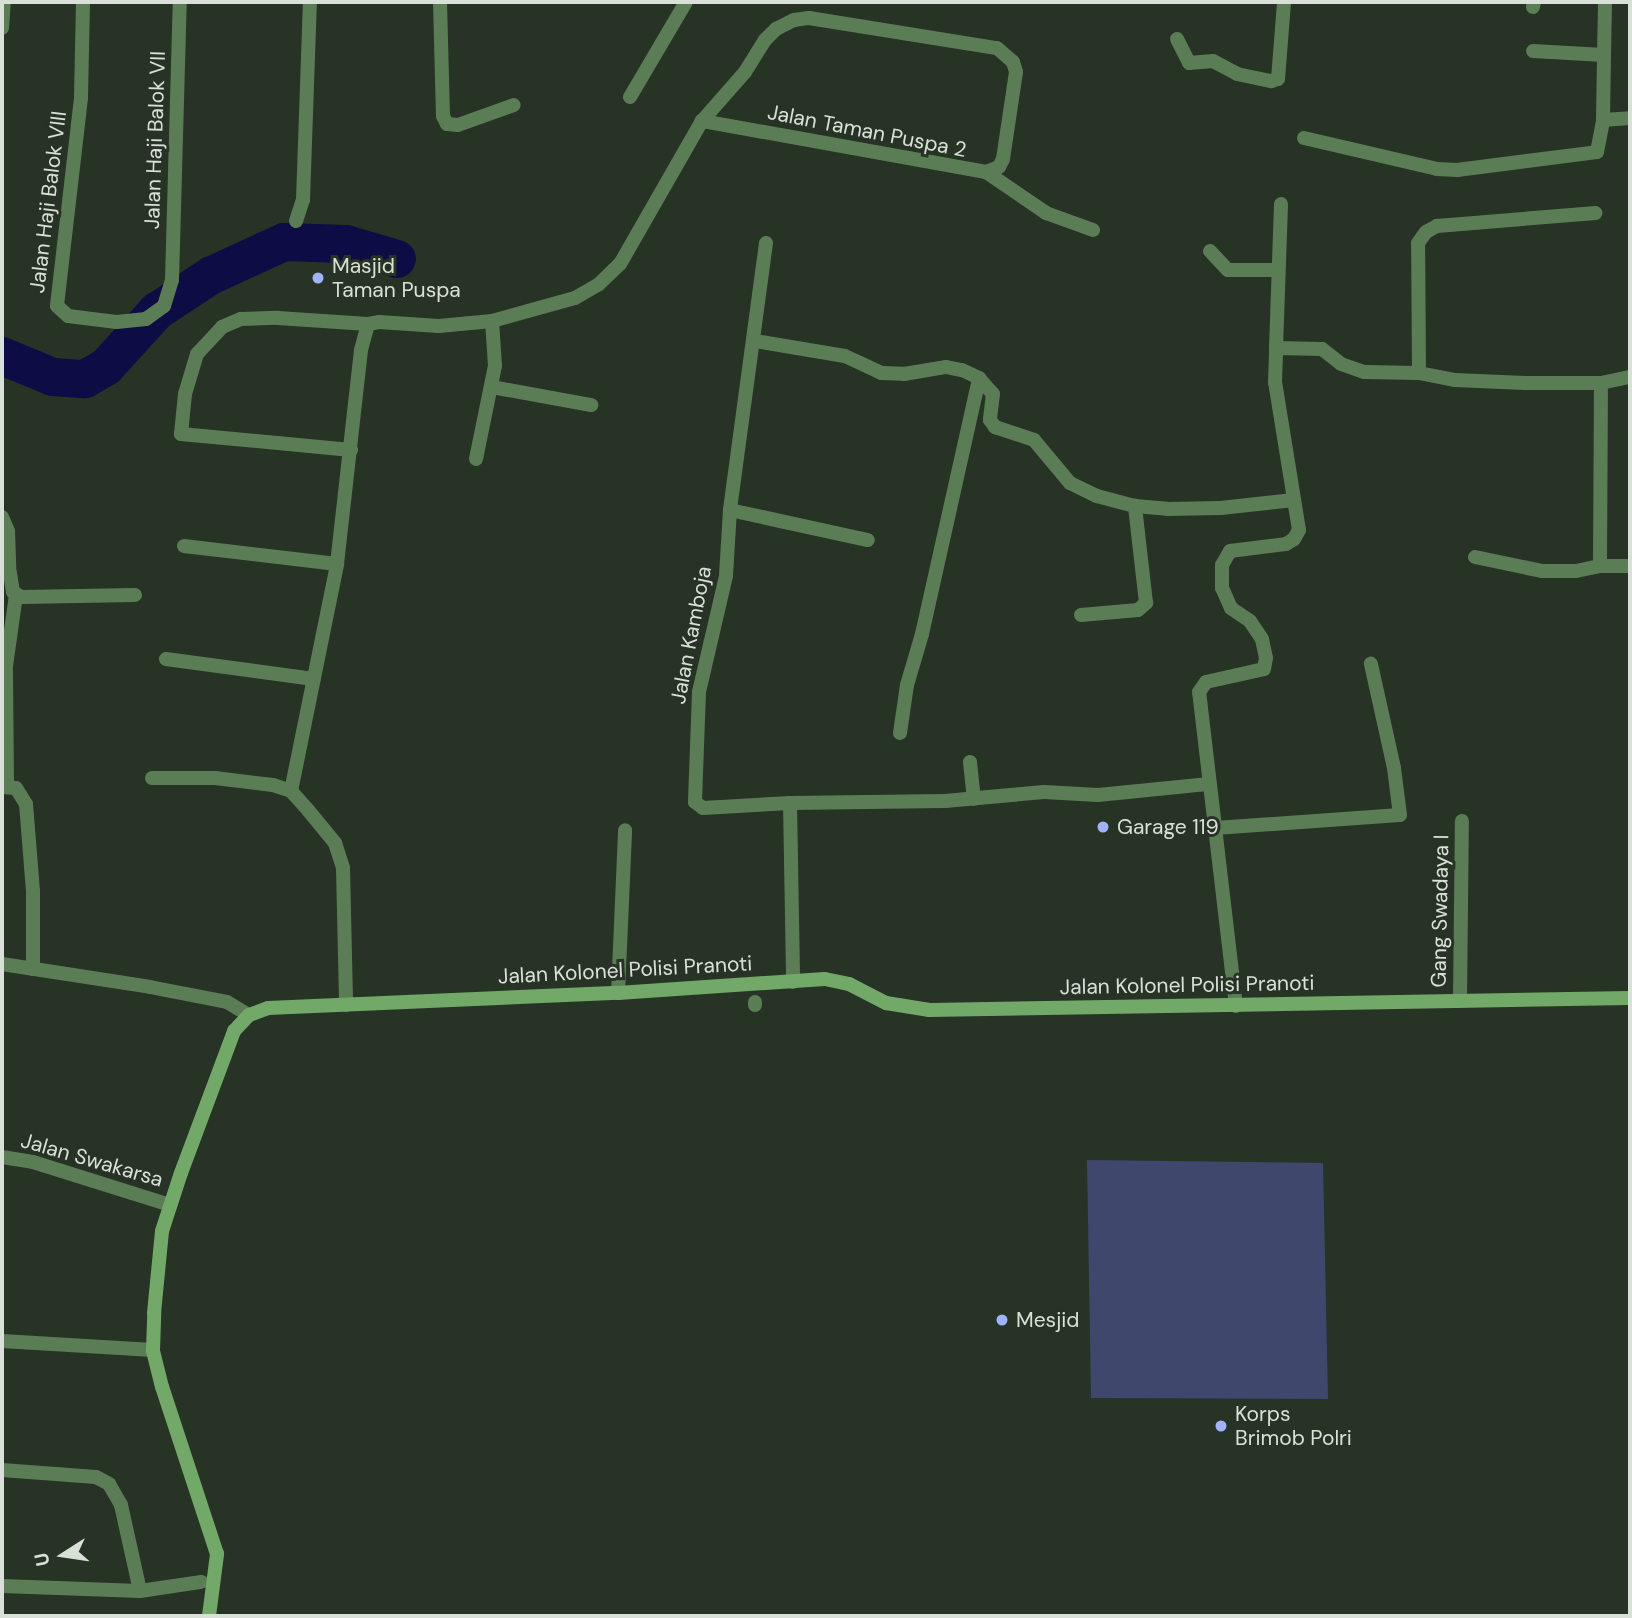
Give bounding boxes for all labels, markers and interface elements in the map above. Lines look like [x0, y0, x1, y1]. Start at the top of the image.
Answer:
street label: Jalan Haji Balok VII [139, 50, 171, 230]
street label: Jalan Taman Puspa 2 [765, 99, 969, 163]
street label: Jalan Haji Balok VIII [24, 109, 72, 295]
place label: Masjid Taman Puspa [332, 253, 461, 303]
marker: Masjid Taman Puspa [310, 270, 326, 286]
street label: Jalan Kamboja [665, 564, 717, 706]
place label: Garage 119 [1117, 814, 1219, 840]
marker: Garage 119 [1095, 819, 1111, 835]
street label: Gang Swadaya I [1426, 834, 1454, 988]
street label: Jalan Kolonel Polisi Pranoti [497, 951, 753, 989]
street label: Jalan Kolonel Polisi Pranoti [1059, 970, 1315, 1000]
street label: Jalan Swakarsa [18, 1128, 166, 1192]
place label: Mesjid [1016, 1307, 1079, 1333]
marker: Mesjid [994, 1312, 1010, 1328]
place label: Korps Brimob Polri [1235, 1401, 1352, 1451]
marker: Korps Brimob Polri [1213, 1418, 1229, 1434]
north arrow [28, 1520, 98, 1590]
text: U [28, 1551, 56, 1568]

